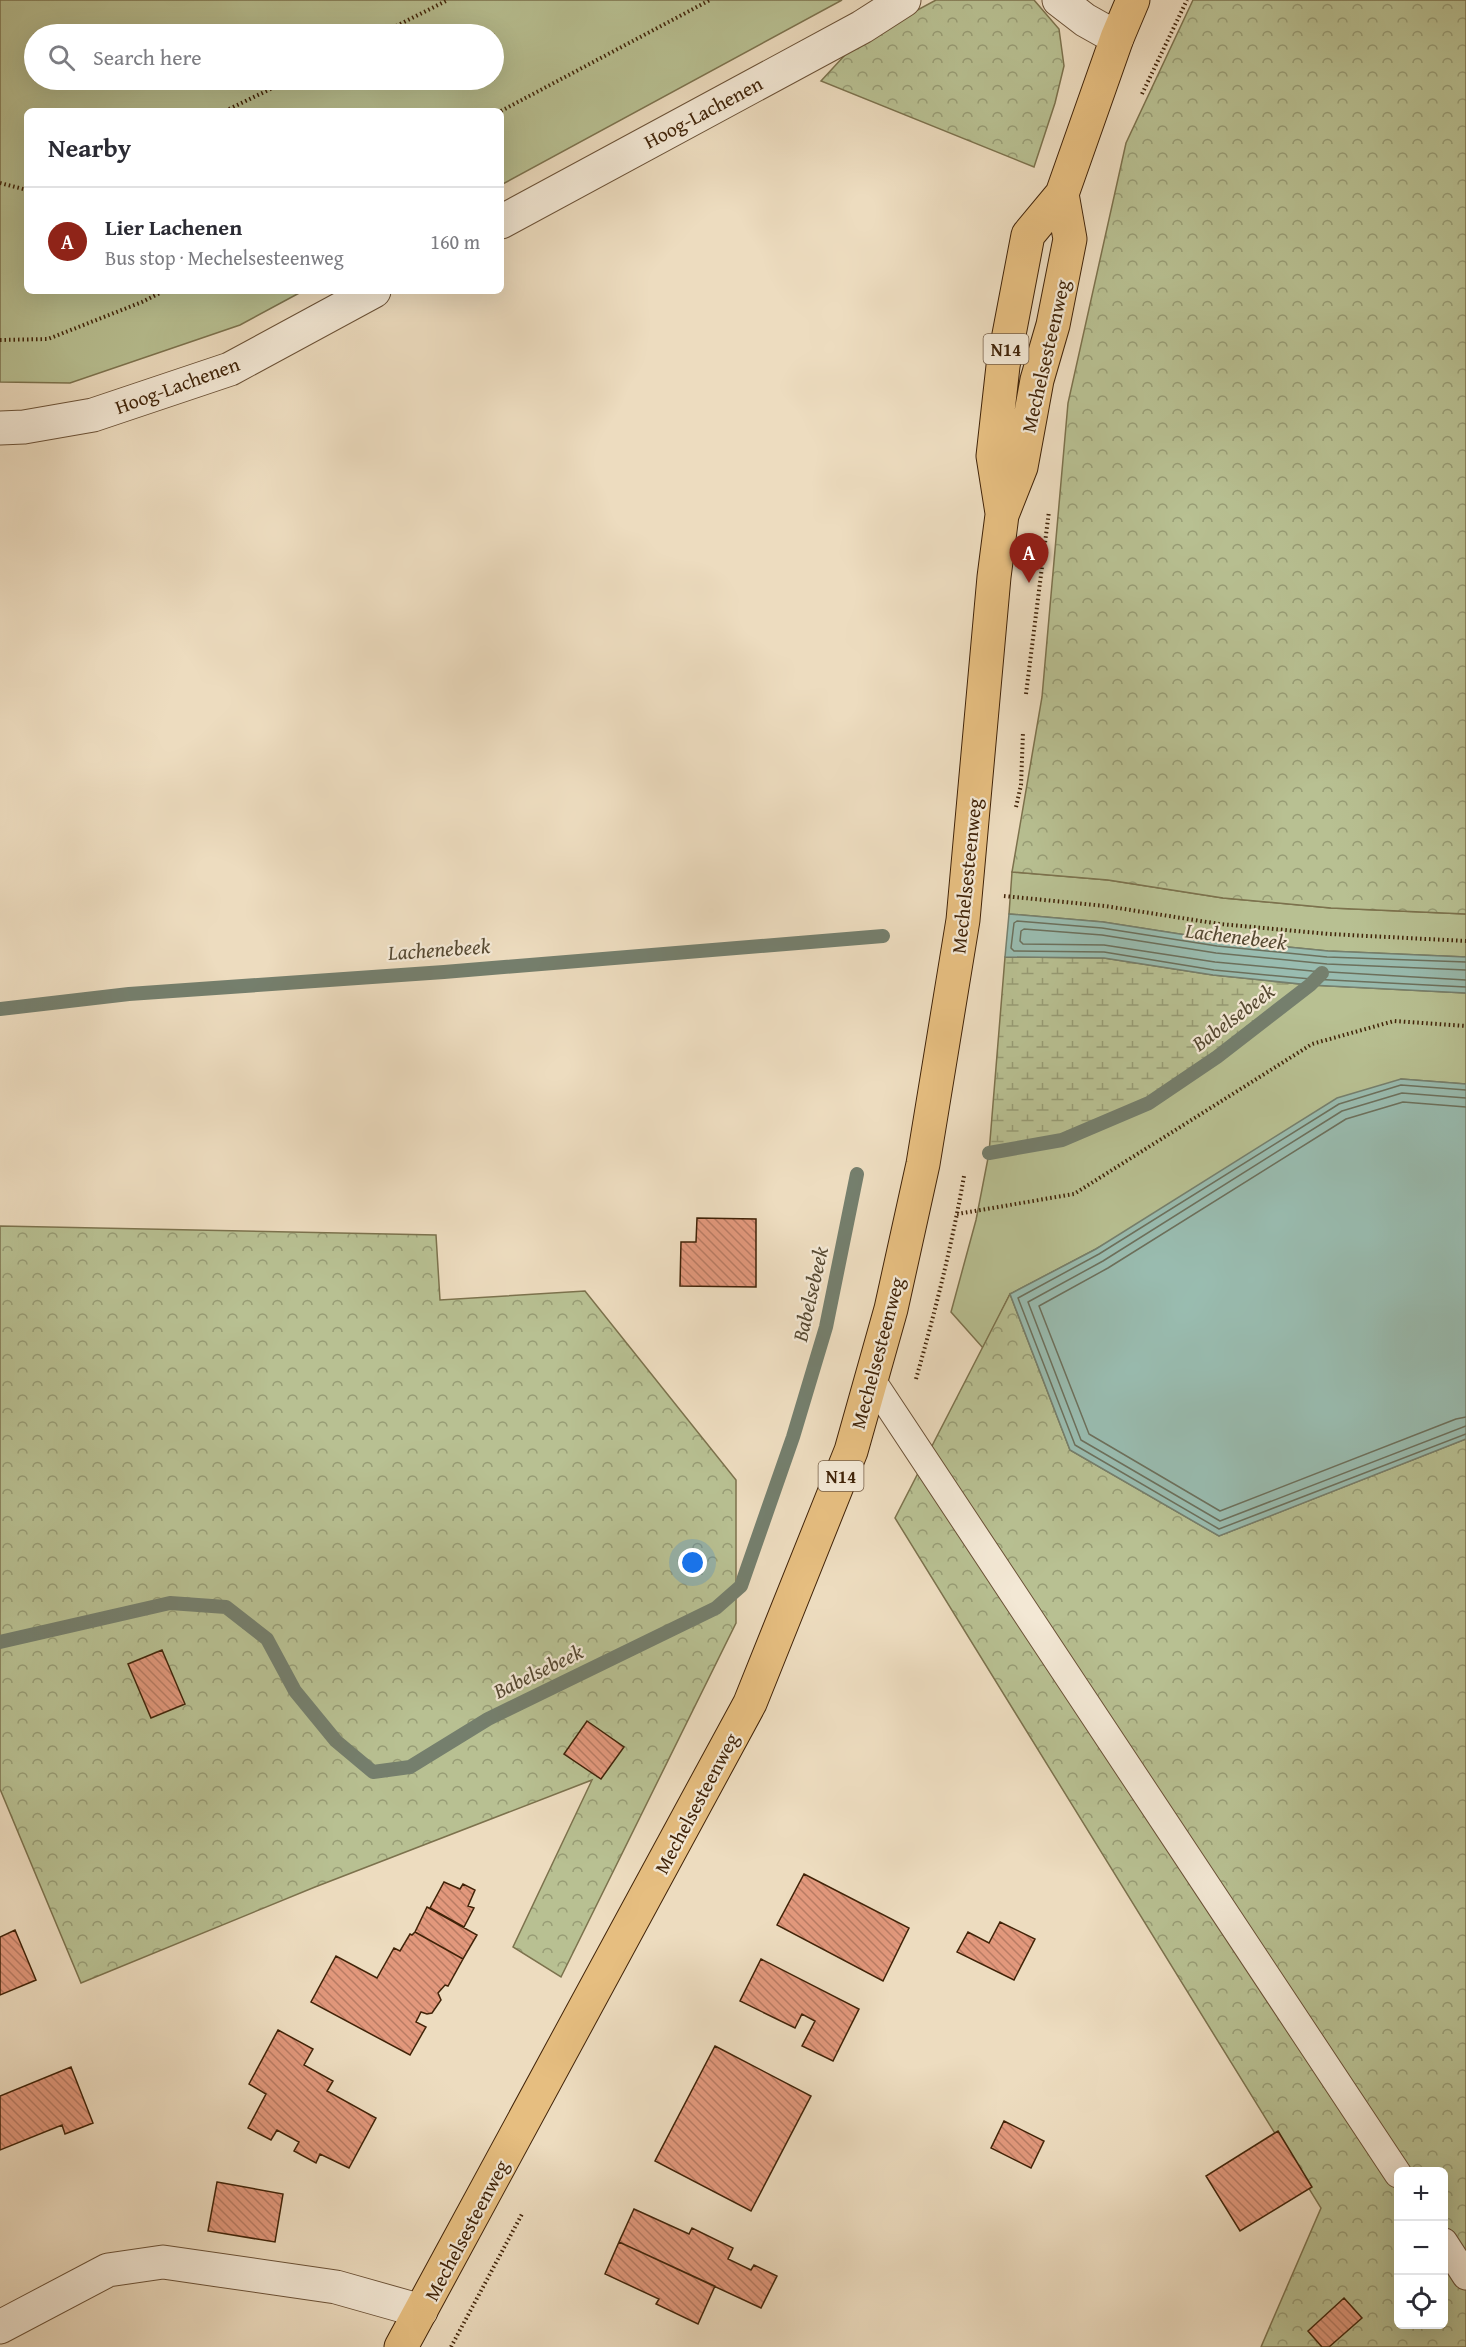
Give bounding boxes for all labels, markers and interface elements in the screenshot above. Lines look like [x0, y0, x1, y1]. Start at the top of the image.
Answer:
search box [24, 24, 504, 90]
icon: search [45, 41, 78, 74]
text: Search here [93, 41, 202, 73]
street label: Hoog-Lachenen [638, 69, 768, 155]
text: Nearby [48, 128, 131, 167]
text: Lier Lachenen [105, 211, 242, 243]
text: A [61, 227, 74, 256]
text: 160 m [430, 227, 480, 256]
text: Bus stop · Mechelsesteenweg [105, 243, 344, 272]
street label: Mechelsesteenweg [1013, 277, 1077, 435]
road number: N14 [984, 334, 1028, 364]
street label: Hoog-Lachenen [111, 349, 243, 421]
pin: A [1010, 534, 1048, 583]
street label: Mechelsesteenweg [943, 797, 989, 955]
water label: Lachenebeek [1182, 914, 1289, 958]
water label: Lachenebeek [386, 930, 491, 968]
water label: Babelsebeek [1184, 975, 1281, 1059]
water label: Babelsebeek [784, 1243, 836, 1345]
street label: Mechelsesteenweg [843, 1274, 911, 1432]
road number: N14 [818, 1461, 864, 1491]
your location [678, 1548, 707, 1577]
water label: Babelsebeek [487, 1636, 589, 1707]
street label: Mechelsesteenweg [647, 1727, 745, 1879]
street label: Mechelsesteenweg [417, 2154, 515, 2306]
map controls [1394, 2167, 1448, 2329]
button: + [1394, 2167, 1448, 2221]
button: − [1394, 2221, 1448, 2275]
button: locate [1394, 2275, 1448, 2329]

